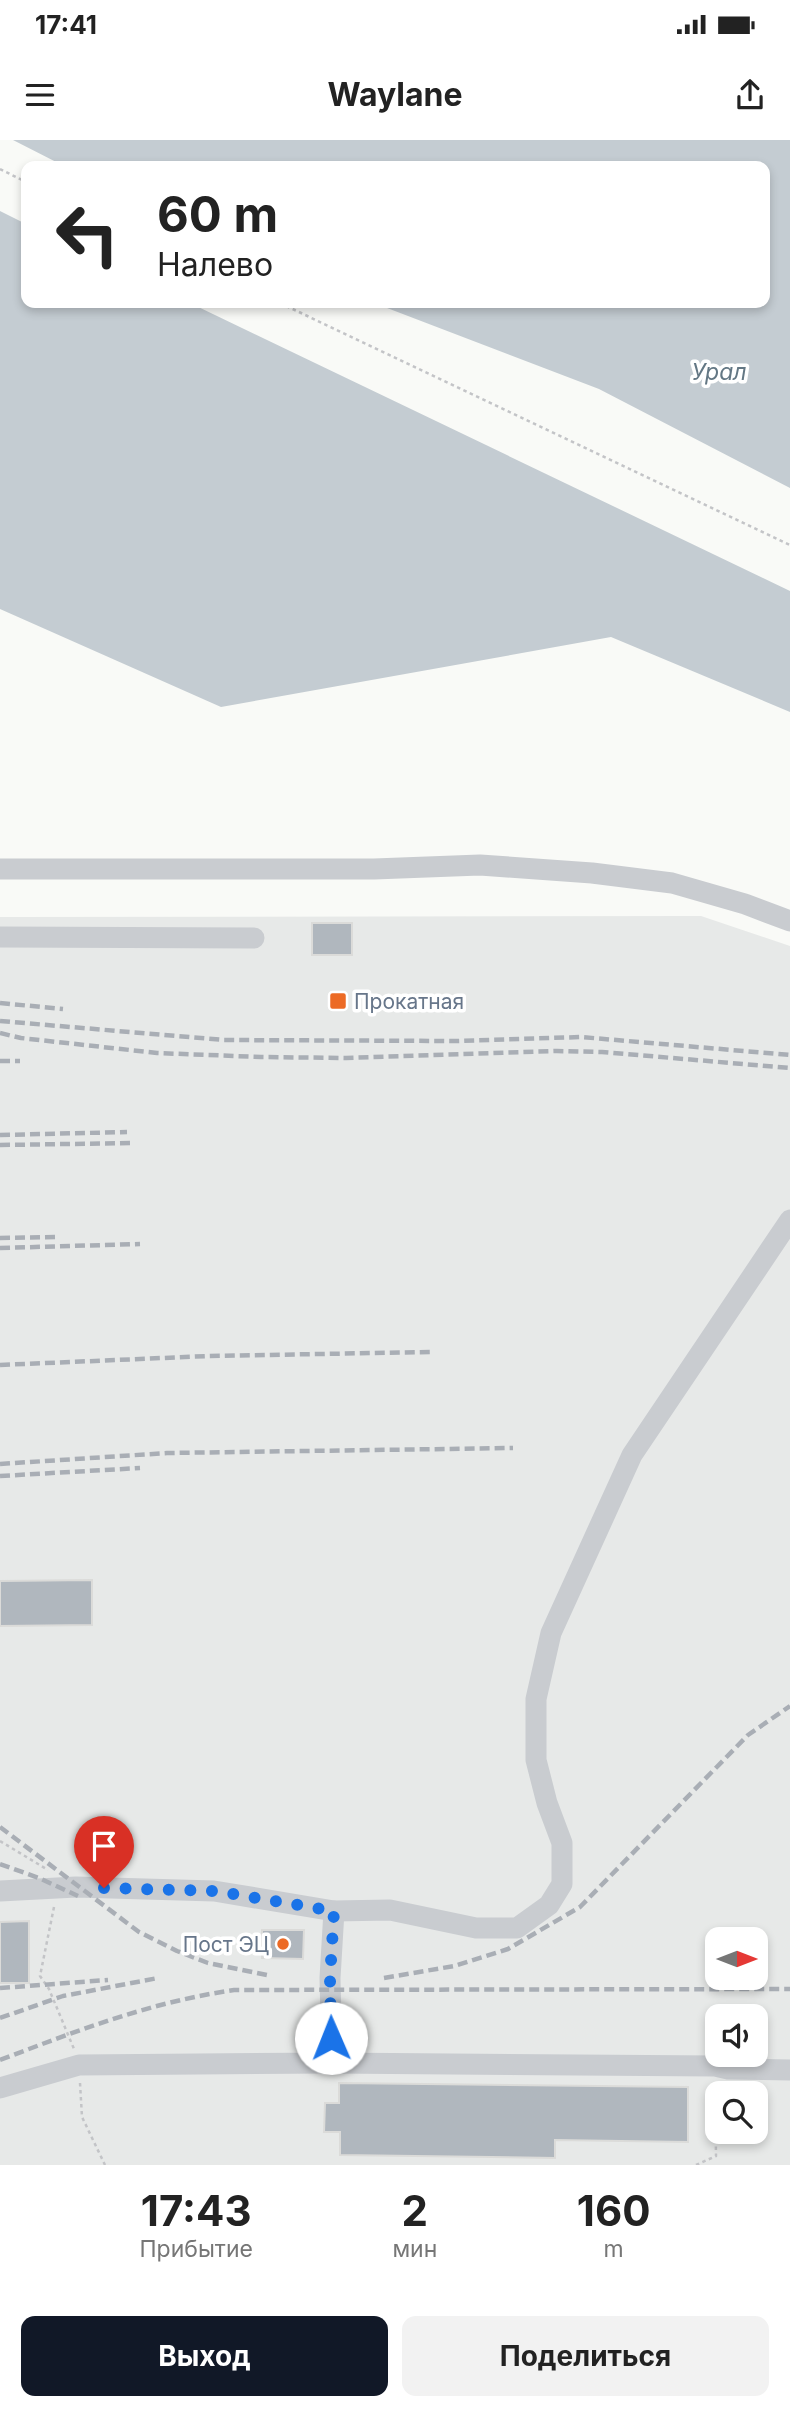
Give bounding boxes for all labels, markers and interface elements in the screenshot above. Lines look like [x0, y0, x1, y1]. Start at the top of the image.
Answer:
text: 17:41 [35, 9, 97, 40]
text: Waylane [328, 75, 462, 114]
icon: menu [21, 76, 59, 114]
icon: share [731, 76, 769, 114]
text: 60 m [157, 185, 278, 244]
icon: left [42, 189, 133, 280]
text: Налево [157, 245, 273, 284]
water label: Урал [691, 358, 747, 386]
place label: Прокатная [354, 989, 464, 1014]
marker: Прокатная [328, 991, 348, 1011]
pin [74, 1816, 134, 1888]
icon: arrive [85, 1827, 123, 1865]
north arrow [705, 1927, 768, 1990]
map controls [705, 1927, 768, 2144]
place label: Пост ЭЦ [183, 1932, 269, 1957]
marker: Пост ЭЦ [275, 1936, 291, 1952]
position arrow [294, 2001, 368, 2075]
button: sound [705, 2004, 768, 2067]
button: search [705, 2081, 768, 2144]
text: 17:43 [141, 2185, 252, 2236]
text: 2 [402, 2185, 428, 2236]
text: 160 [577, 2185, 651, 2236]
text: Прибытие [139, 2235, 253, 2263]
text: мин [392, 2235, 437, 2263]
text: m [604, 2235, 624, 2263]
button: Выход [21, 2316, 388, 2396]
button: Поделиться [402, 2316, 769, 2396]

